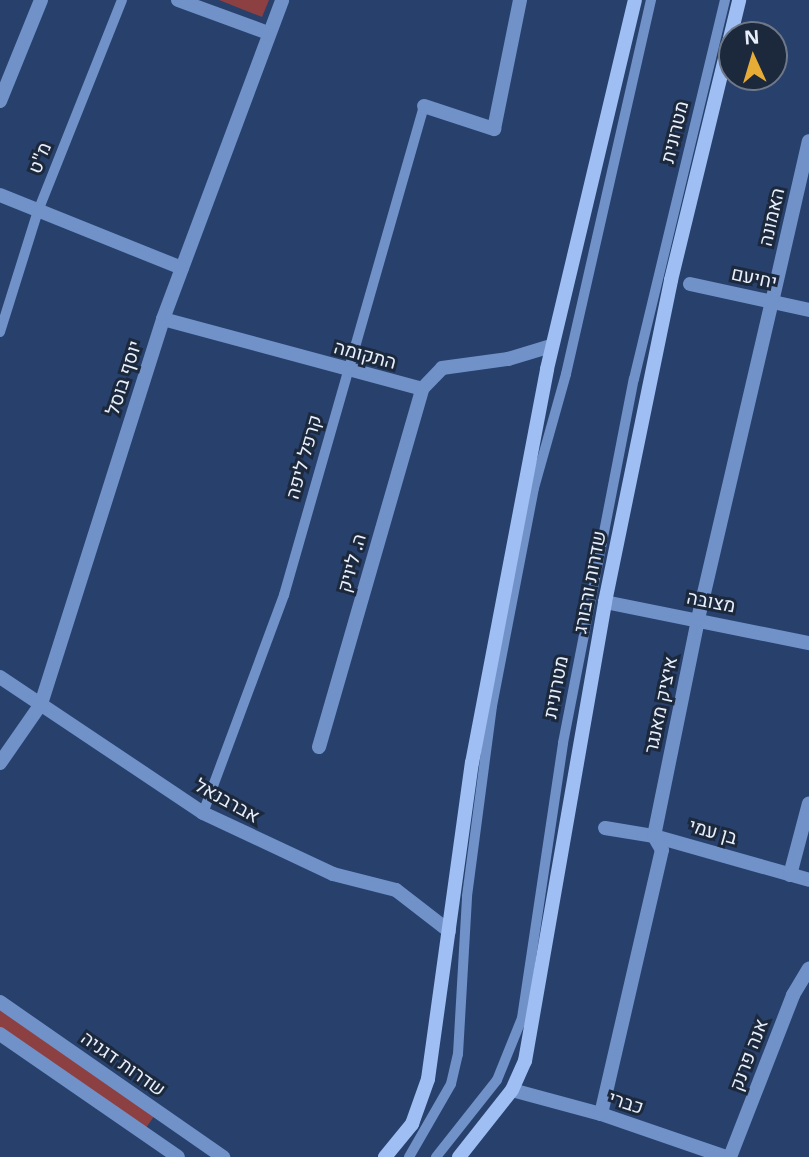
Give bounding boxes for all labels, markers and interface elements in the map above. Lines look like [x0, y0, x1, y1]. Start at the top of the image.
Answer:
north arrow [718, 21, 788, 91]
text: N [743, 24, 760, 51]
street label: מטרונית [656, 99, 694, 165]
street label: מ"ט [24, 139, 56, 177]
street label: האמונה [754, 186, 790, 248]
street label: יחיעם [729, 262, 779, 294]
street label: התקומה [331, 336, 399, 374]
street label: יוסף בוסל [101, 338, 147, 418]
street label: קרפל ליפה [281, 412, 327, 502]
street label: שדרות ורבורג [569, 529, 611, 635]
street label: ה. ליויק [333, 531, 371, 595]
street label: מצובה [685, 586, 737, 618]
street label: מטרונית [539, 654, 573, 720]
street label: איציק מאנגר [640, 654, 682, 756]
street label: אברבנאל [191, 774, 263, 828]
street label: בן עמי [686, 814, 740, 850]
street label: אנה פרנק [725, 1016, 773, 1094]
street label: שדרות דגניה [76, 1027, 170, 1101]
street label: כברי [606, 1087, 646, 1119]

